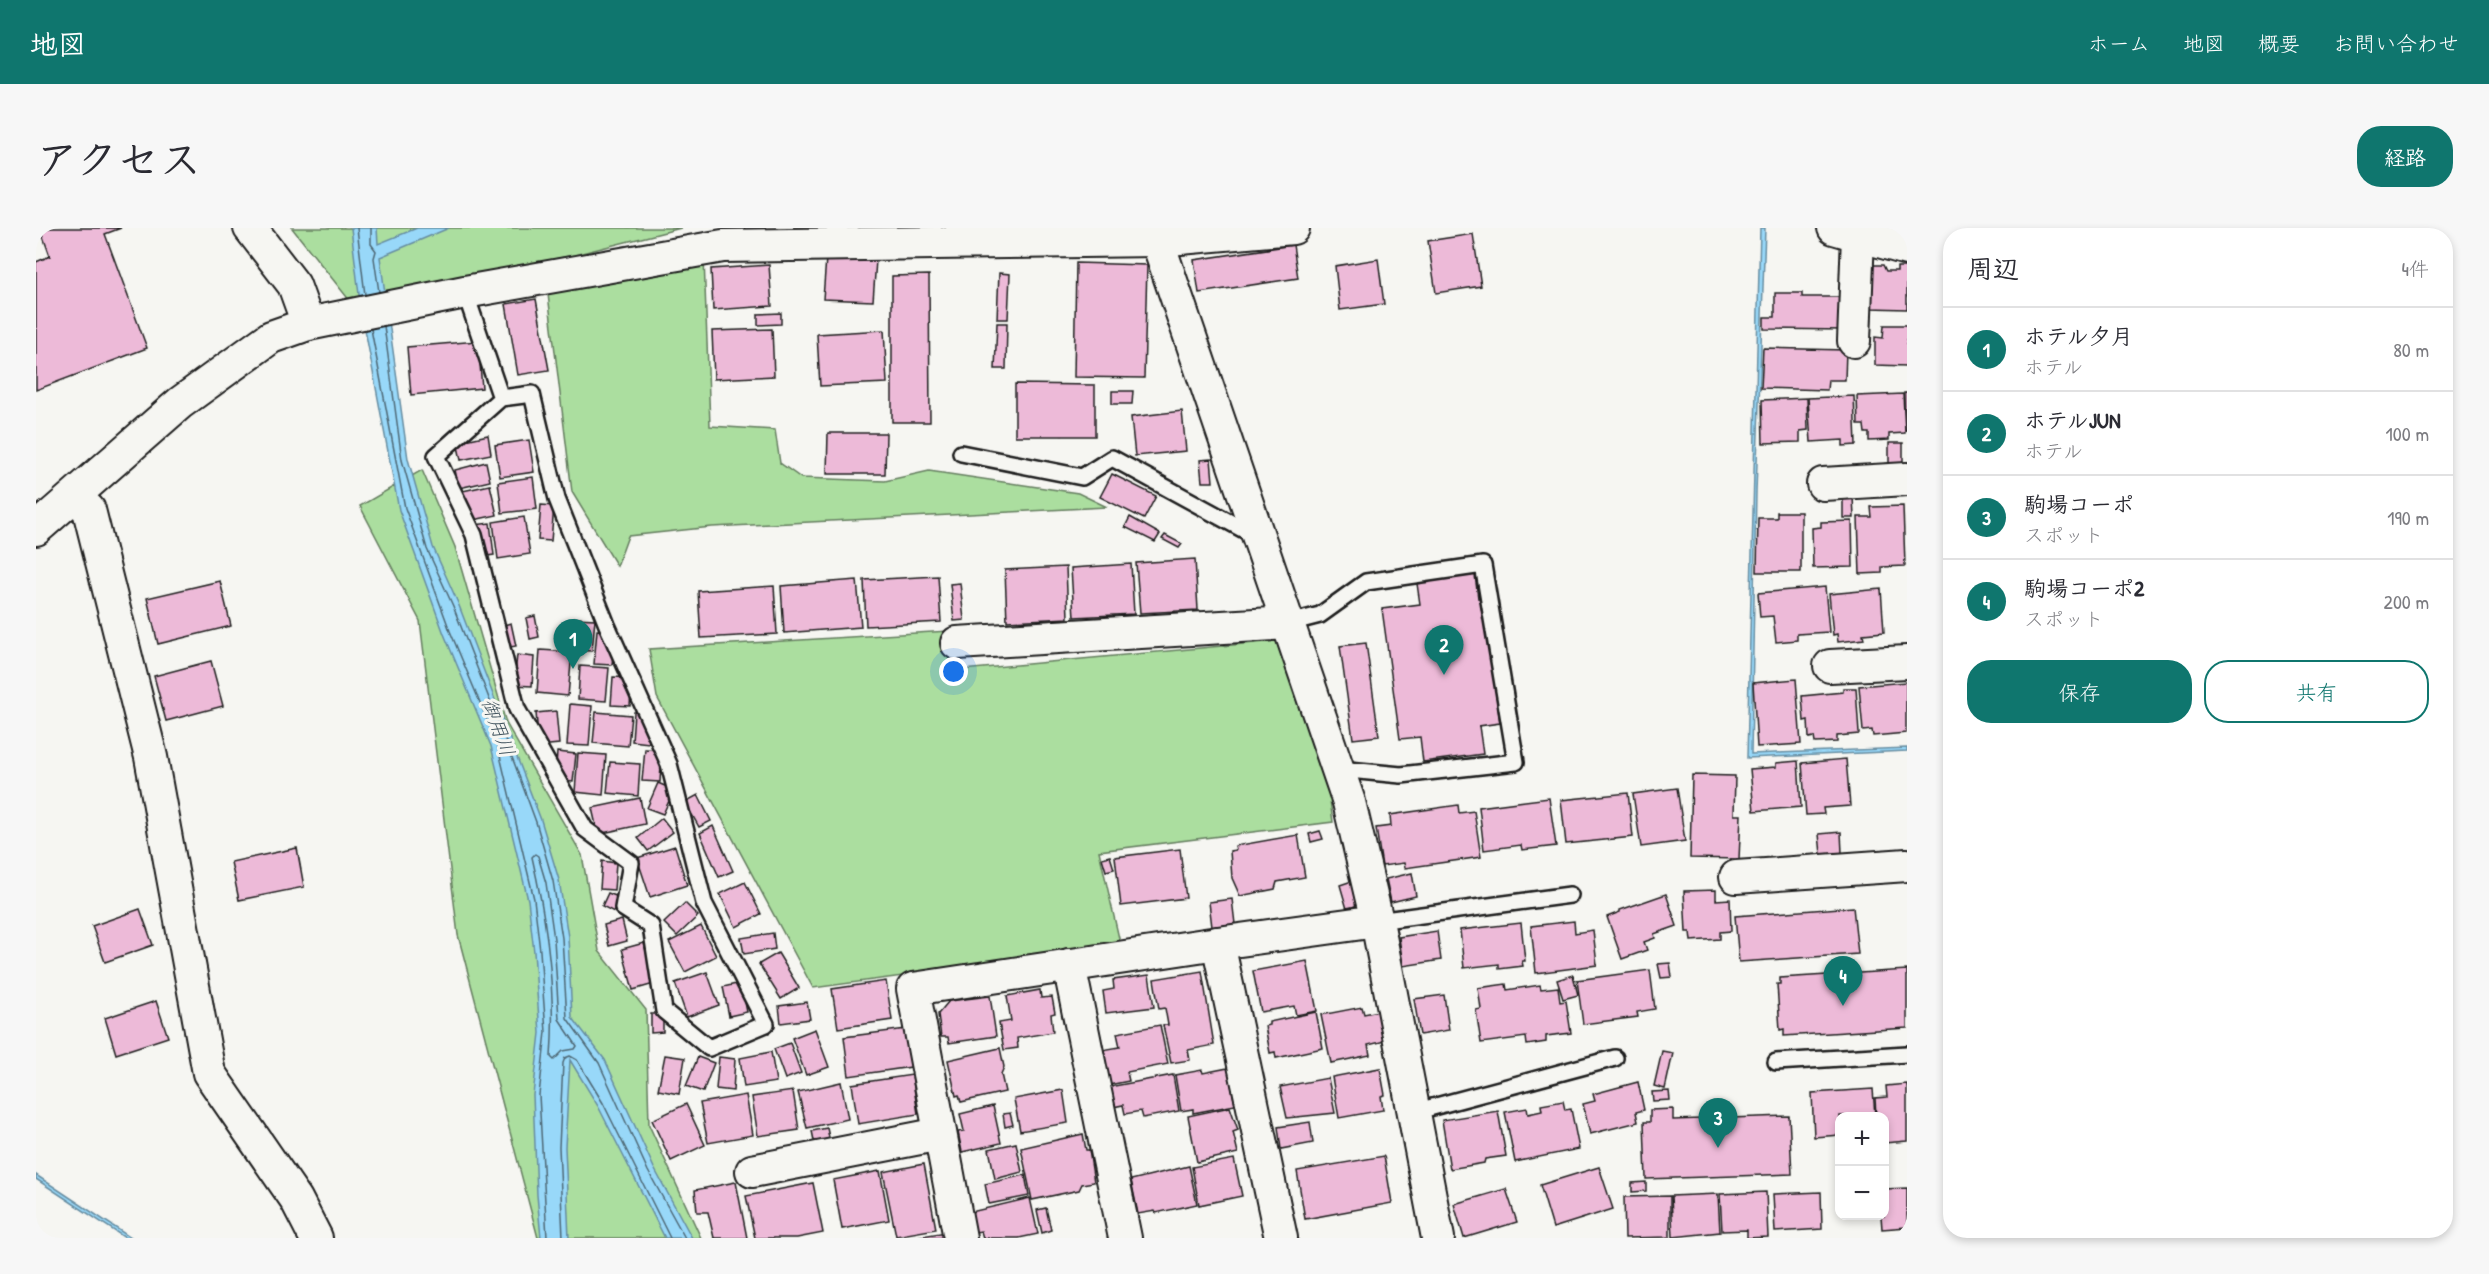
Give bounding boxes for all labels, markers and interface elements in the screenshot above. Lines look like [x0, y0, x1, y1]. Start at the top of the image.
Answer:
text: 地図 [30, 25, 86, 63]
text: ホーム [2088, 29, 2150, 58]
text: 地図 [2183, 29, 2225, 58]
text: 概要 [2258, 29, 2300, 58]
text: お問い合わせ [2333, 29, 2459, 58]
button: 経路 [2357, 126, 2453, 187]
text: アクセス [36, 130, 201, 187]
text: 周辺 [1967, 251, 2019, 286]
text: 4件 [2402, 255, 2429, 282]
text: ホテル夕月 [2024, 321, 2133, 351]
text: 1 [1983, 336, 1990, 363]
text: 80 m [2393, 336, 2429, 363]
text: ホテル [2024, 353, 2083, 380]
text: ホテルJUN [2024, 405, 2121, 435]
text: 2 [1982, 420, 1991, 447]
text: 100 m [2386, 420, 2429, 447]
text: ホテル [2024, 437, 2083, 464]
text: 駒場コーポ [2024, 489, 2134, 519]
text: 3 [1982, 504, 1991, 531]
text: 190 m [2387, 504, 2429, 531]
text: スポット [2024, 521, 2104, 548]
text: 駒場コーポ2 [2024, 573, 2144, 603]
text: 4 [1983, 588, 1990, 615]
text: 200 m [2384, 588, 2429, 615]
text: スポット [2024, 605, 2104, 632]
pin: 1 [554, 620, 592, 669]
pin: 2 [1424, 626, 1464, 675]
your location [939, 657, 968, 686]
button: 保存 [1967, 660, 2192, 723]
button: 共有 [2204, 660, 2429, 723]
water label: 御用川 [476, 694, 522, 760]
pin: 4 [1824, 956, 1862, 1006]
pin: 3 [1698, 1098, 1738, 1148]
map controls [1835, 1112, 1889, 1220]
button: + [1835, 1112, 1889, 1166]
button: − [1835, 1166, 1889, 1220]

